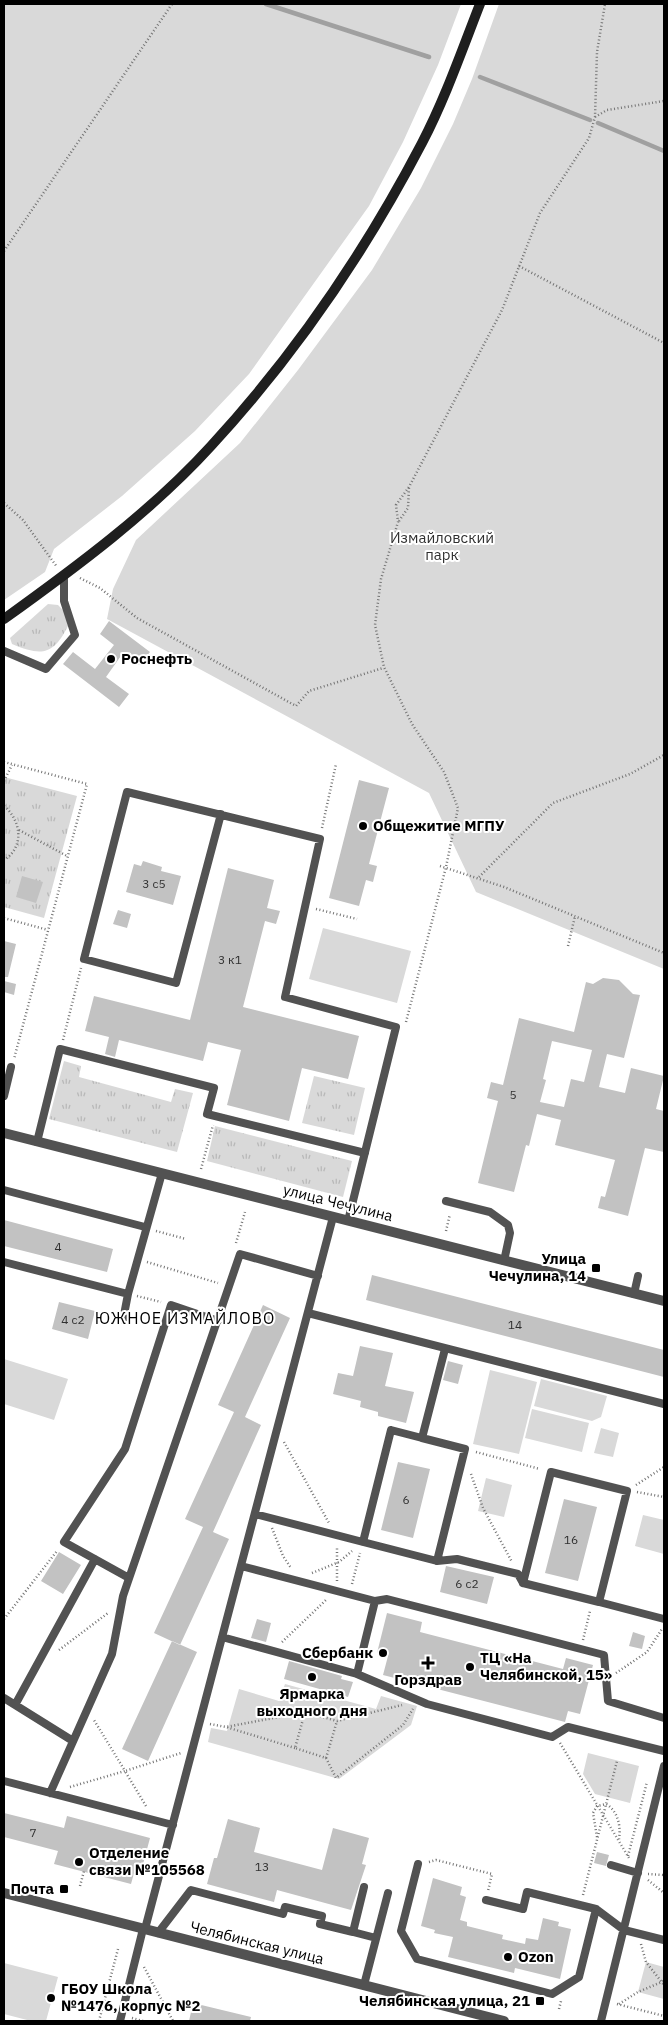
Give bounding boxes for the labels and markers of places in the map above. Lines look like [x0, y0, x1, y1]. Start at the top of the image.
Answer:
place label: Роснефть [121, 649, 193, 668]
marker: Роснефть [105, 653, 117, 665]
place label: Общежитие МГПУ [373, 816, 505, 835]
marker: Общежитие МГПУ [357, 820, 369, 832]
place label: Улица Чечулина, 14 [489, 1249, 586, 1285]
marker: Улица Чечулина, 14 [590, 1262, 602, 1274]
place label: Сбербанк [302, 1643, 373, 1662]
marker: Сбербанк [377, 1647, 389, 1659]
place label: ТЦ «На Челябинской, 15» [480, 1648, 612, 1684]
marker: Горздрав [422, 1657, 434, 1669]
marker: ТЦ «На Челябинской, 15» [464, 1661, 476, 1673]
place label: Горздрав [394, 1670, 462, 1689]
marker: Ярмарка выходного дня [306, 1671, 318, 1683]
place label: Ярмарка выходного дня [256, 1684, 368, 1720]
place label: Отделение связи №105568 [89, 1843, 205, 1879]
marker: Отделение связи №105568 [73, 1856, 85, 1868]
place label: Почта [10, 1879, 54, 1898]
marker: Почта [58, 1883, 70, 1895]
place label: Ozon [518, 1947, 554, 1966]
marker: Ozon [502, 1951, 514, 1963]
place label: ГБОУ Школа №1476, корпус №2 [61, 1979, 200, 2015]
place label: Челябинская улица, 21 [359, 1991, 530, 2010]
marker: ГБОУ Школа №1476, корпус №2 [45, 1992, 57, 2004]
marker: Челябинская улица, 21 [534, 1995, 546, 2007]

